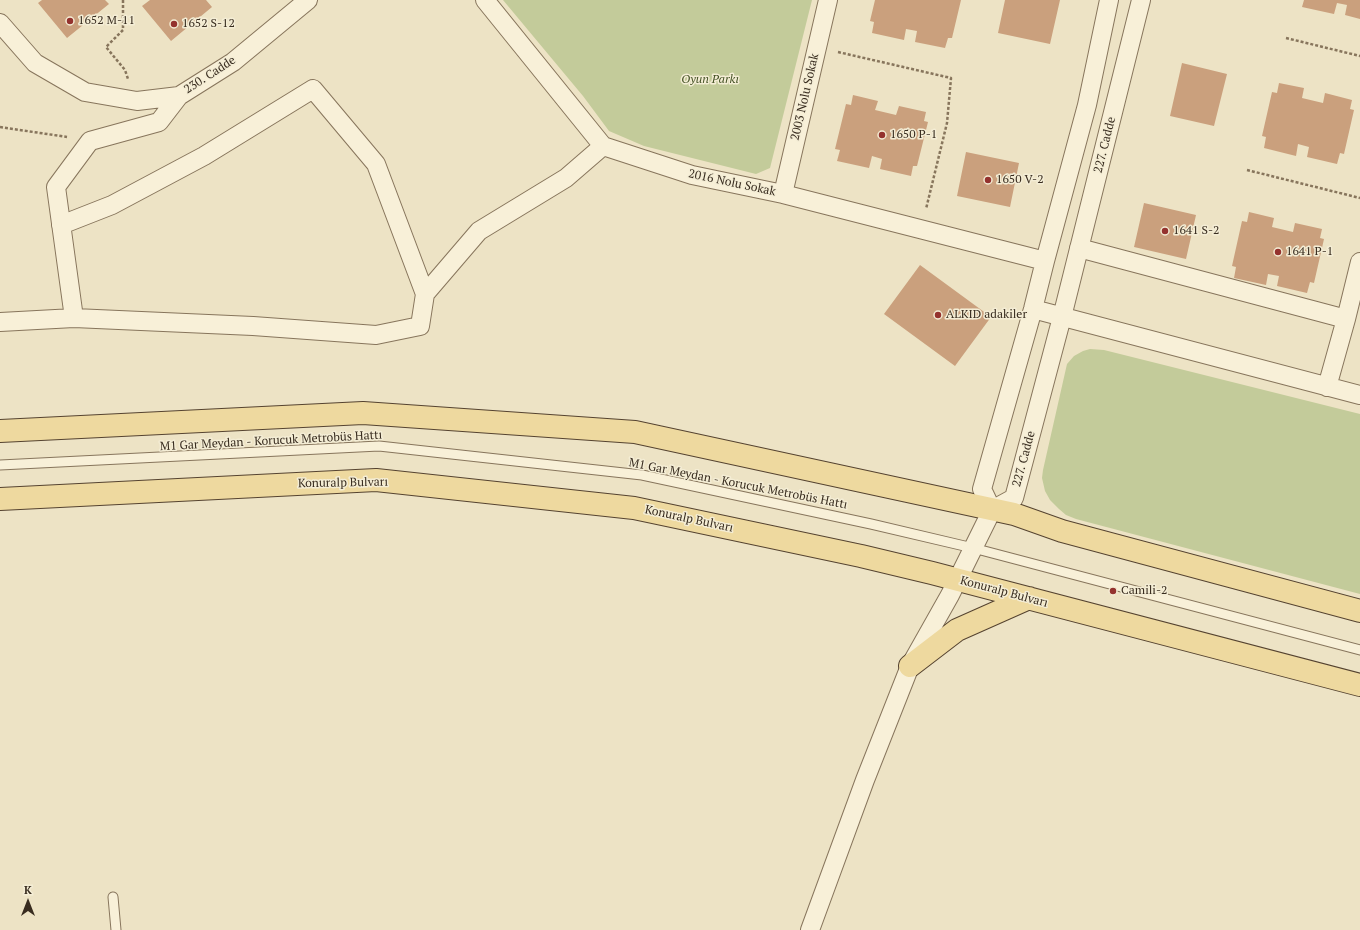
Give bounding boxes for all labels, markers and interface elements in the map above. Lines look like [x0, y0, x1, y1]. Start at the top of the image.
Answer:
place label: 1652 M-11 [78, 14, 135, 28]
marker: 1652 M-11 [65, 16, 75, 26]
place label: 1652 S-12 [182, 17, 235, 31]
marker: 1652 S-12 [169, 19, 179, 29]
street label: 2003 Nolu Sokak [788, 52, 822, 142]
street label: 230. Cadde [182, 53, 238, 97]
park label: Oyun Parkı [681, 73, 739, 87]
street label: 227. Cadde [1091, 115, 1119, 175]
place label: 1650 P-1 [890, 128, 937, 142]
marker: 1650 P-1 [877, 130, 887, 140]
street label: 2016 Nolu Sokak [687, 167, 777, 199]
place label: 1650 V-2 [996, 173, 1044, 187]
marker: 1650 V-2 [983, 175, 993, 185]
place label: 1641 S-2 [1173, 224, 1219, 238]
marker: 1641 S-2 [1160, 226, 1170, 236]
place label: 1641 P-1 [1286, 245, 1333, 259]
marker: 1641 P-1 [1273, 247, 1283, 257]
place label: ALKID adakiler [946, 308, 1027, 322]
marker: ALKID adakiler [933, 310, 943, 320]
street label: M1 Gar Meydan - Korucuk Metrobüs Hattı [160, 428, 382, 454]
street label: 227. Cadde [1010, 429, 1038, 489]
street label: M1 Gar Meydan - Korucuk Metrobüs Hattı [627, 456, 849, 512]
street label: Konuralp Bulvarı [298, 475, 388, 491]
street label: Konuralp Bulvarı [643, 503, 735, 535]
street label: Konuralp Bulvarı [959, 573, 1049, 611]
place label: Camili-2 [1121, 584, 1167, 598]
marker: Camili-2 [1108, 586, 1118, 596]
north arrow [8, 882, 48, 922]
text: K [24, 883, 32, 897]

